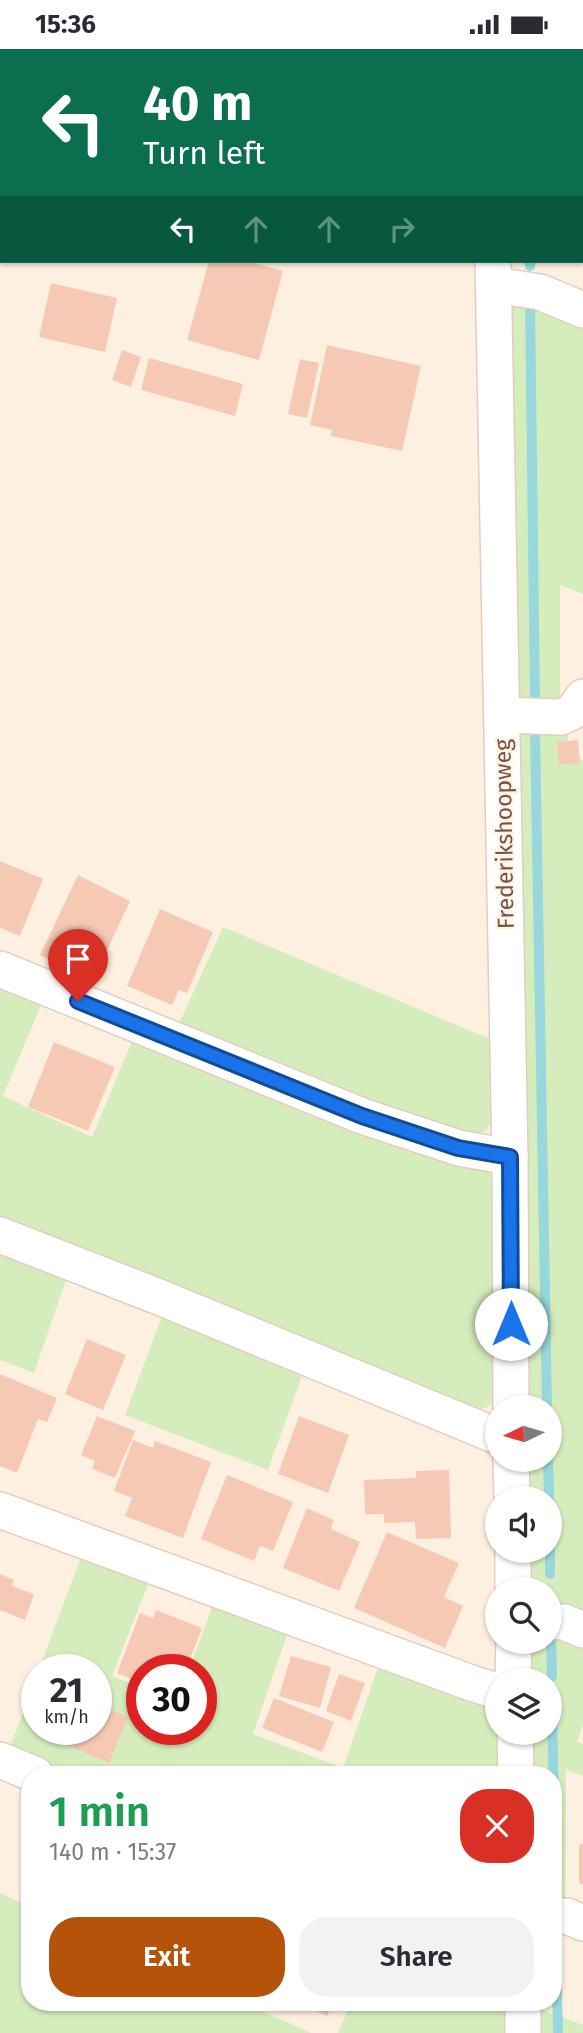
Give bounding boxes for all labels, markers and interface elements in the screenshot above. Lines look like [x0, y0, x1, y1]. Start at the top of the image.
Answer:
text: 15:36 [35, 9, 96, 40]
text: 40 m [143, 74, 252, 133]
icon: left [28, 77, 119, 168]
text: Turn left [143, 134, 265, 172]
icon: left [164, 210, 202, 248]
icon: ahead [237, 210, 275, 248]
icon: ahead [310, 210, 348, 248]
icon: right [383, 210, 421, 248]
street label: Frederikshoopweg [488, 739, 520, 929]
pin [48, 929, 108, 1001]
icon: arrive [59, 940, 97, 978]
position arrow [474, 1287, 548, 1361]
north arrow [485, 1395, 562, 1472]
map controls [485, 1395, 562, 1745]
button: sound [485, 1486, 562, 1563]
button: search [485, 1577, 562, 1654]
speed limit sign: 30 [126, 1654, 217, 1745]
button: layers [485, 1668, 562, 1745]
text: 21 [50, 1669, 83, 1711]
text: km/h [44, 1706, 89, 1728]
text: 1 min [49, 1787, 150, 1837]
button: close [460, 1789, 534, 1863]
text: 140 m · 15:37 [49, 1838, 176, 1866]
button: Exit [49, 1917, 285, 1997]
button: Share [299, 1917, 534, 1997]

